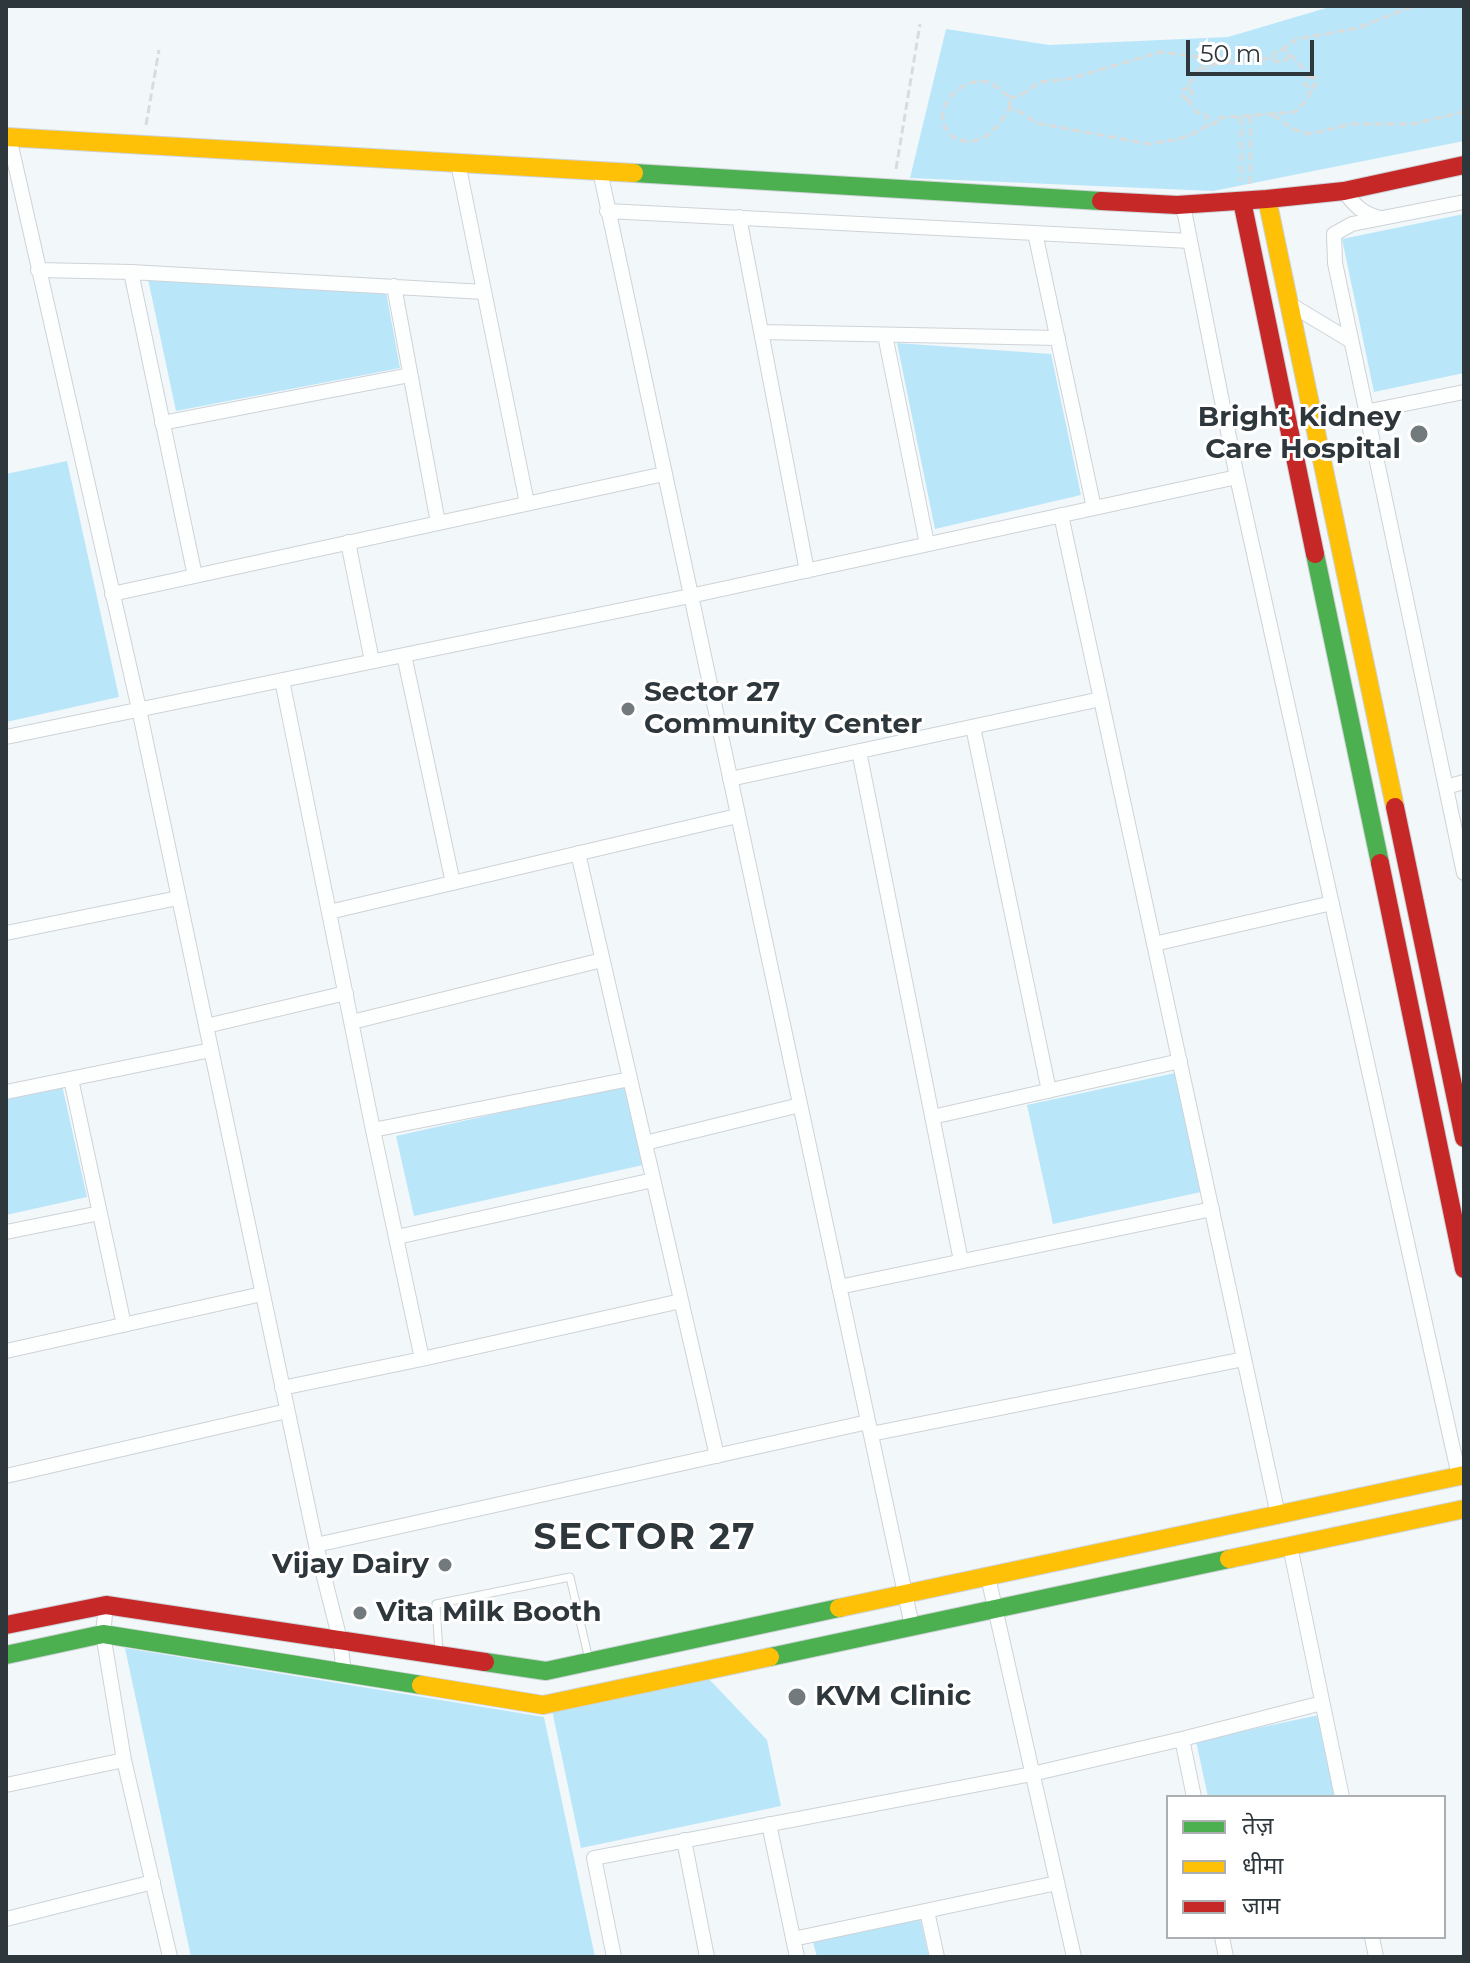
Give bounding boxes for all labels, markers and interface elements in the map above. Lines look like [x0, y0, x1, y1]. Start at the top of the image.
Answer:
scale bar [1190, 24, 1318, 74]
text: 50 m [1200, 39, 1261, 68]
place label: Bright Kidney Care Hospital [1198, 401, 1401, 467]
marker: Bright Kidney Care Hospital [1408, 423, 1430, 445]
place label: Sector 27 Community Center [644, 676, 922, 742]
marker: Sector 27 Community Center [619, 700, 637, 718]
district label: SECTOR 27 [533, 1516, 757, 1560]
place label: Vijay Dairy [272, 1548, 429, 1582]
marker: Vijay Dairy [436, 1556, 454, 1574]
place label: Vita Milk Booth [376, 1596, 602, 1630]
marker: Vita Milk Booth [351, 1604, 369, 1622]
place label: KVM Clinic [815, 1680, 971, 1714]
marker: KVM Clinic [786, 1686, 808, 1708]
legend [1166, 1795, 1446, 1939]
text: तेज़ [1242, 1811, 1274, 1840]
text: धीमा [1242, 1851, 1284, 1880]
text: जाम [1242, 1891, 1280, 1920]

